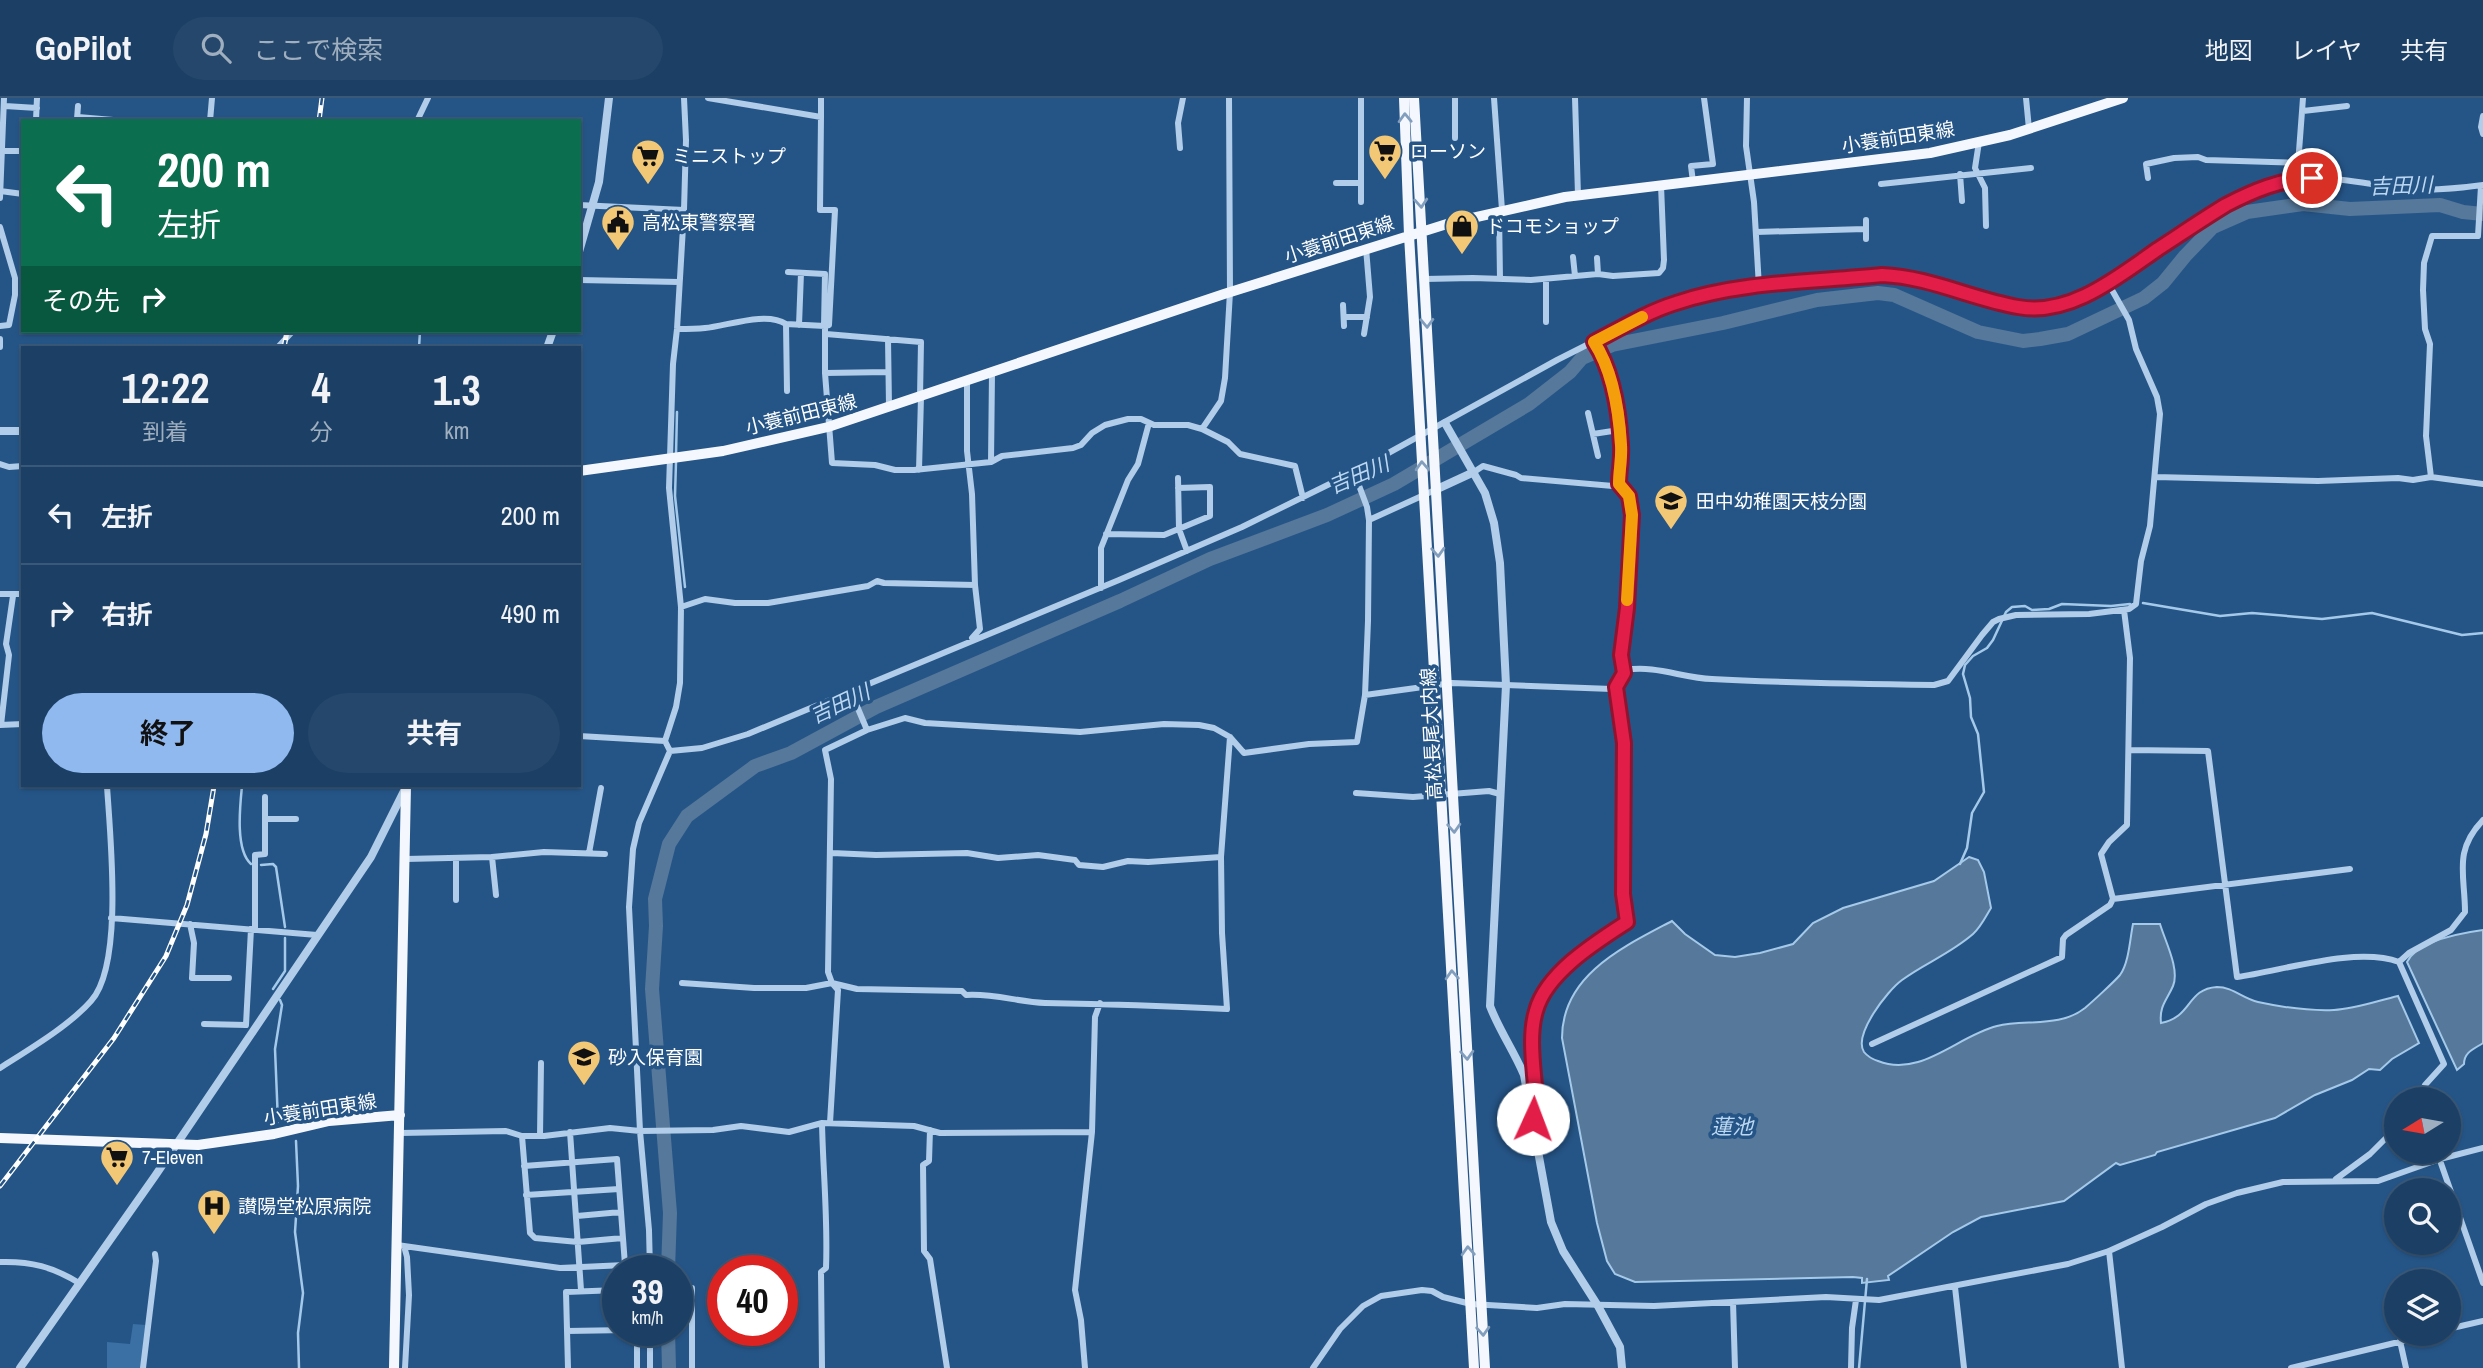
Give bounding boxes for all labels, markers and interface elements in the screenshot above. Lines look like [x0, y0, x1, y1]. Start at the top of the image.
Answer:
search box [173, 17, 663, 80]
text: GoPilot [35, 26, 131, 70]
icon: search [197, 29, 235, 67]
text: ここで検索 [253, 32, 383, 67]
text: 地図 [2205, 34, 2253, 66]
text: レイヤ [2291, 34, 2362, 66]
text: 共有 [2400, 34, 2448, 66]
one-way arrow [1397, 112, 1412, 123]
street label: 小蓑前田東線 [1840, 115, 1956, 159]
supermarket icon: ローソン [1366, 132, 1404, 181]
text: 200 m [157, 136, 271, 202]
supermarket icon: ミニストップ [629, 137, 667, 186]
place label: ローソン [1410, 138, 1486, 164]
place label: ミニストップ [672, 143, 786, 169]
icon: left [42, 147, 133, 238]
pin [2282, 148, 2342, 208]
icon: arrive [2293, 159, 2331, 197]
water label: 吉田川 [2369, 170, 2435, 201]
one-way arrow [1414, 197, 1429, 208]
text: 左折 [157, 203, 221, 246]
public building icon: 高松東警察署 [599, 203, 637, 252]
shop icon: ドコモショップ [1443, 207, 1481, 256]
place label: 高松東警察署 [642, 209, 756, 235]
street label: 小蓑前田東線 [1281, 209, 1397, 269]
place label: ドコモショップ [1486, 213, 1619, 239]
icon: right [134, 280, 172, 318]
text: その先 [42, 283, 120, 318]
one-way arrow [1419, 318, 1434, 329]
text: 12:22 [121, 360, 209, 416]
text: 4 [312, 360, 331, 416]
text: 1.3 [433, 362, 481, 418]
street label: 小蓑前田東線 [743, 388, 859, 440]
text: km [444, 415, 469, 446]
text: 到着 [142, 416, 188, 447]
text: 分 [310, 416, 333, 447]
water label: 吉田川 [1324, 448, 1395, 500]
one-way arrow [1415, 460, 1430, 471]
school or university icon: 田中幼稚園天枝分園 [1652, 482, 1690, 531]
place label: 田中幼稚園天枝分園 [1696, 488, 1867, 514]
icon: left [42, 496, 80, 534]
text: 200 m [501, 498, 560, 533]
text: 左折 [101, 499, 153, 534]
one-way arrow [1431, 546, 1446, 557]
icon: right [42, 594, 80, 632]
text: 490 m [501, 596, 560, 631]
text: 右折 [101, 597, 153, 632]
street label: 高松長尾大内線 [1415, 667, 1447, 801]
water label: 吉田川 [805, 676, 876, 730]
button: 終了 [42, 693, 294, 773]
button: 共有 [308, 693, 560, 773]
one-way arrow [1446, 822, 1461, 833]
one-way arrow [1444, 969, 1459, 980]
school or university icon: 砂入保育園 [565, 1038, 603, 1087]
place label: 砂入保育園 [608, 1044, 703, 1070]
one-way arrow [1459, 1050, 1474, 1061]
position arrow [1496, 1082, 1570, 1156]
street label: 小蓑前田東線 [262, 1087, 378, 1131]
north arrow [2384, 1087, 2460, 1164]
map controls [2384, 1087, 2461, 1346]
water label: 蓮池 [1711, 1112, 1755, 1141]
supermarket icon: 7-Eleven [98, 1138, 136, 1187]
place label: 7-Eleven [142, 1144, 203, 1170]
button: search [2384, 1178, 2461, 1255]
hospital icon: 讃陽堂松原病院 [195, 1187, 233, 1236]
place label: 讃陽堂松原病院 [238, 1193, 371, 1219]
one-way arrow [1460, 1245, 1475, 1256]
speed limit sign: 40 [707, 1255, 798, 1346]
text: 39 [632, 1268, 663, 1315]
button: layers [2384, 1269, 2461, 1346]
text: km/h [632, 1305, 664, 1330]
one-way arrow [1475, 1326, 1490, 1337]

